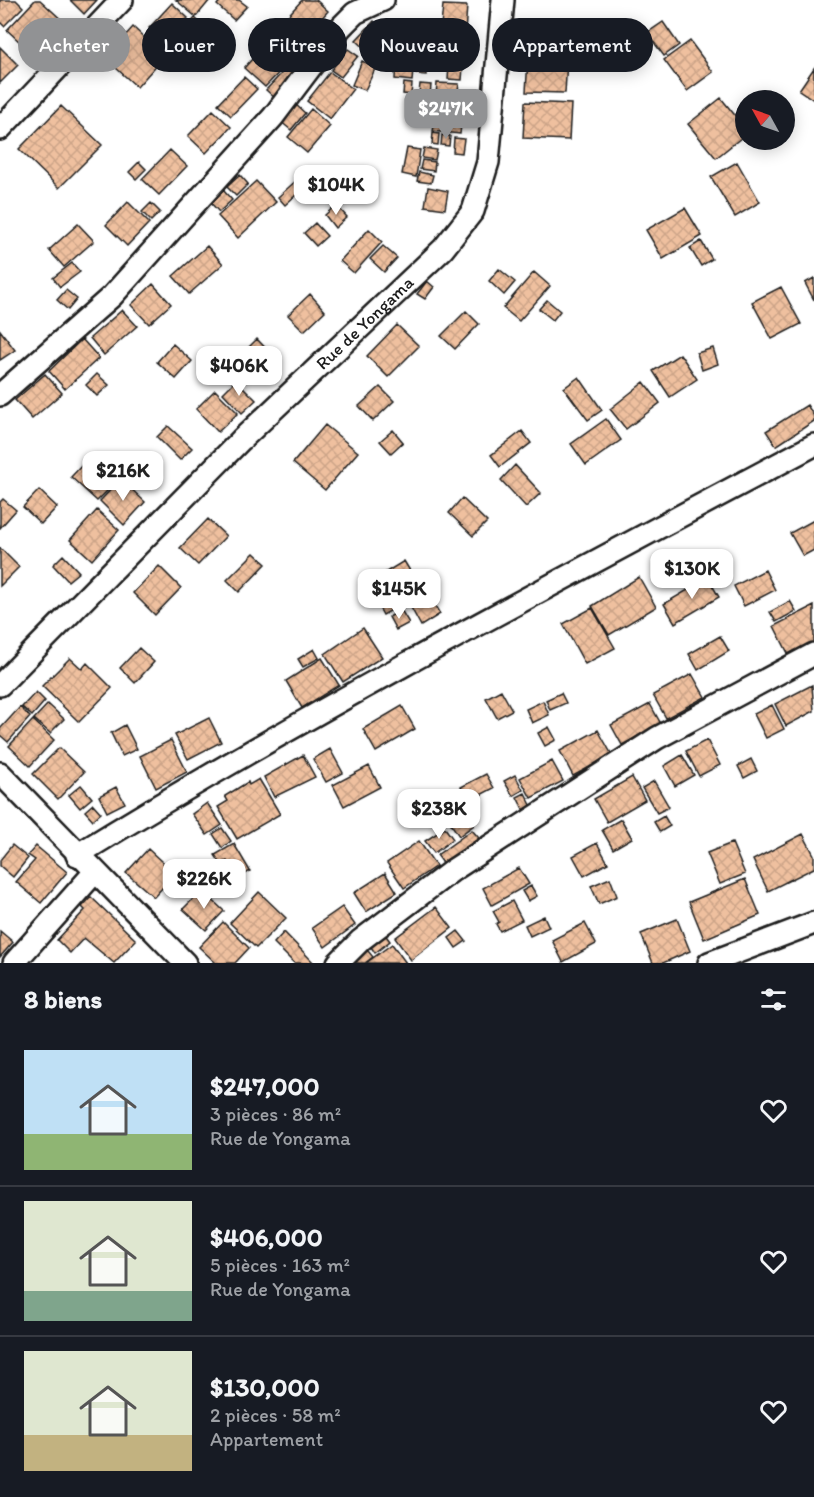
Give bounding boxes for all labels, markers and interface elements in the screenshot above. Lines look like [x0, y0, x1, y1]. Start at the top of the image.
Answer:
chip: Acheter [18, 18, 130, 72]
chip: Louer [142, 18, 236, 72]
chip: Filtres [248, 18, 347, 72]
chip: Nouveau [359, 18, 480, 72]
chip: Appartement [492, 18, 653, 72]
pin: $247K [404, 89, 488, 140]
north arrow [735, 90, 795, 150]
map controls [735, 90, 795, 150]
text: $247K [418, 96, 474, 120]
pin: $104K [294, 165, 378, 216]
text: $104K [308, 172, 364, 196]
street label: Rue de Yongama [311, 271, 419, 374]
pin: $406K [197, 346, 281, 397]
text: $406K [210, 353, 268, 377]
pin: $216K [81, 451, 165, 502]
text: $216K [96, 458, 150, 482]
pin: $130K [650, 549, 734, 600]
text: $130K [664, 556, 720, 580]
pin: $145K [357, 569, 441, 620]
text: $145K [372, 576, 426, 600]
pin: $238K [397, 789, 481, 840]
text: $238K [411, 796, 467, 820]
pin: $226K [162, 859, 246, 910]
text: $226K [177, 866, 231, 890]
text: 8 biens [24, 983, 102, 1015]
icon: filters [757, 983, 790, 1016]
text: $247,000 [210, 1070, 320, 1102]
icon: home [72, 1074, 144, 1146]
icon: heart [757, 1094, 790, 1127]
text: 3 pièces · 86 m² [210, 1102, 341, 1126]
text: Rue de Yongama [210, 1126, 351, 1150]
text: $406,000 [210, 1221, 323, 1253]
icon: home [72, 1225, 144, 1297]
icon: heart [757, 1245, 790, 1278]
text: 5 pièces · 163 m² [210, 1253, 350, 1277]
text: Rue de Yongama [210, 1277, 351, 1301]
text: $130,000 [210, 1371, 320, 1403]
icon: home [72, 1375, 144, 1447]
icon: heart [757, 1395, 790, 1428]
text: 2 pièces · 58 m² [210, 1403, 341, 1427]
text: Appartement [210, 1427, 323, 1451]

